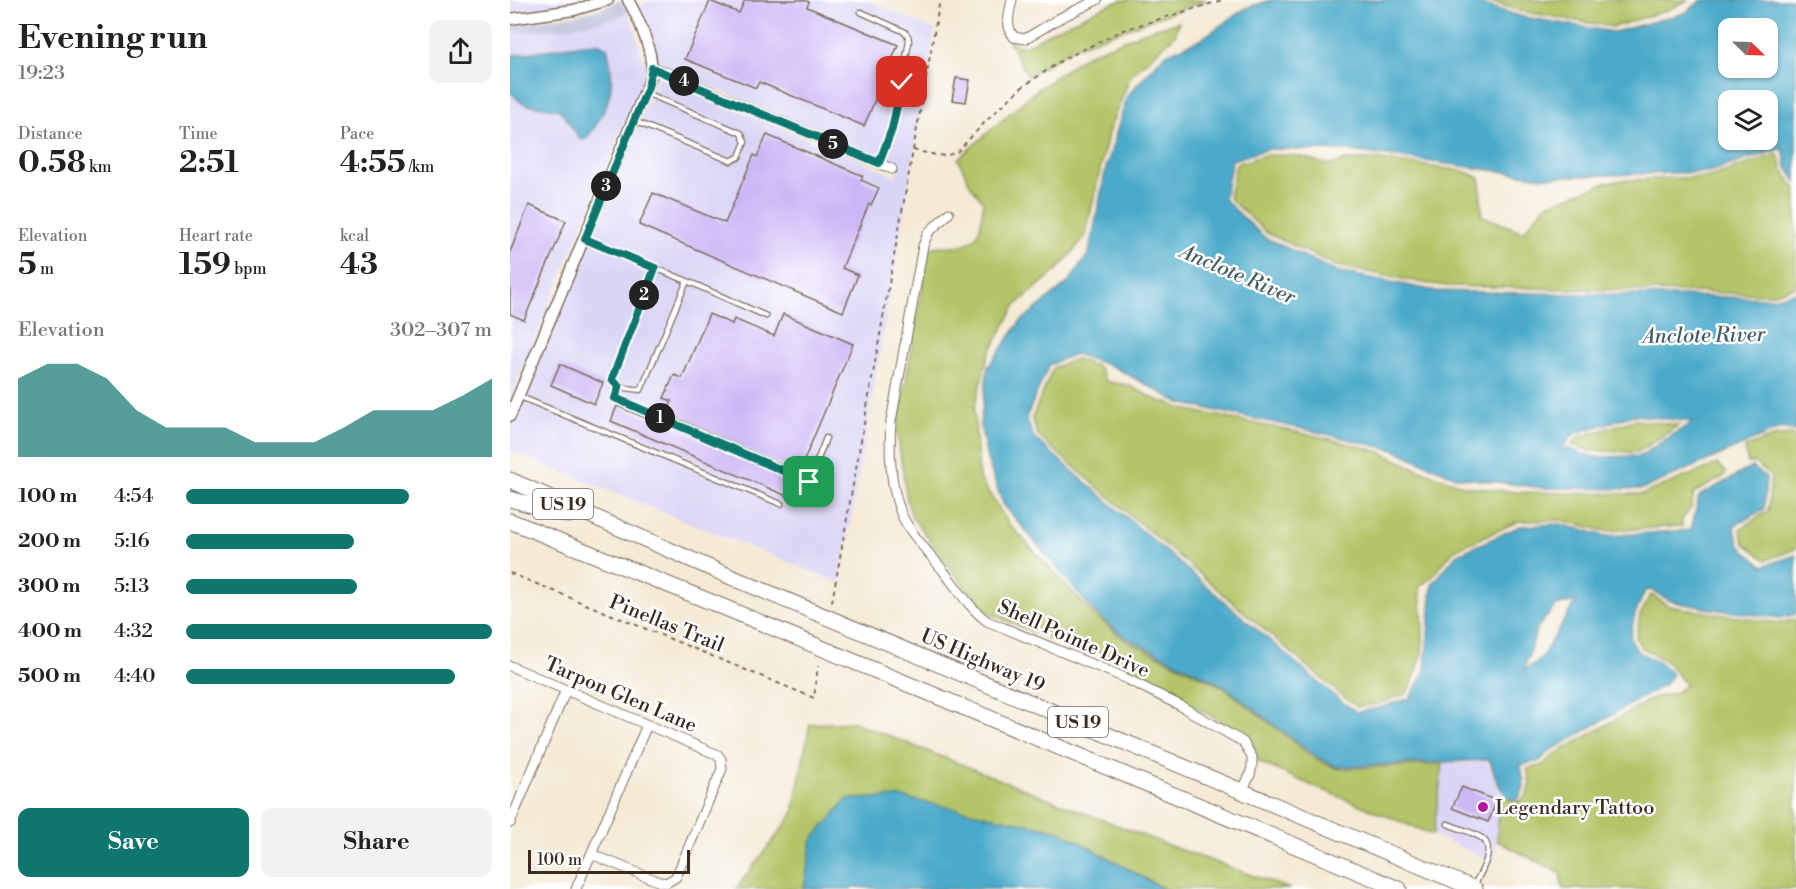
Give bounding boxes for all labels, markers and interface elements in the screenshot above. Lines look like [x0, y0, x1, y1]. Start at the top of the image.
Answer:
text: Evening run [18, 18, 207, 59]
north arrow [1718, 18, 1778, 78]
map controls [1718, 18, 1778, 150]
button: share [429, 20, 492, 83]
pin [876, 56, 927, 107]
text: 19:23 [18, 61, 65, 86]
icon: check [885, 65, 918, 98]
pin: 4 [669, 66, 699, 96]
text: 4 [679, 71, 689, 91]
button: layers [1718, 90, 1778, 150]
text: Distance [18, 124, 83, 144]
text: Time [179, 124, 218, 144]
text: Pace [340, 124, 374, 144]
pin: 5 [818, 129, 848, 159]
text: 5 [828, 134, 838, 154]
text: 0.58 [18, 144, 86, 182]
text: 2:51 [179, 144, 239, 182]
text: 4:55 [340, 144, 406, 182]
text: km [86, 157, 111, 177]
text: /km [406, 157, 434, 177]
pin: 3 [591, 171, 621, 201]
text: 3 [601, 176, 611, 196]
text: Elevation [18, 226, 87, 246]
text: Heart rate [179, 226, 253, 246]
text: kcal [340, 226, 369, 246]
water label: Anclote River [1174, 238, 1300, 311]
text: 5 [18, 246, 37, 284]
text: 159 [179, 246, 231, 284]
text: 43 [340, 246, 378, 284]
text: m [37, 259, 54, 279]
text: bpm [231, 259, 267, 279]
pin: 2 [629, 280, 659, 310]
text: 2 [639, 285, 649, 305]
text: Elevation [18, 318, 105, 343]
text: 302–307 m [390, 318, 492, 343]
water label: Anclote River [1640, 322, 1767, 350]
pin: 1 [645, 403, 675, 433]
text: 1 [656, 408, 664, 428]
pin [783, 456, 834, 507]
icon: arrive [792, 465, 825, 498]
text: 100 m [18, 484, 77, 509]
text: 4:54 [114, 484, 154, 509]
road number: US 19 [533, 489, 593, 519]
text: 200 m [18, 529, 81, 554]
text: 5:16 [114, 529, 150, 554]
text: 300 m [18, 574, 81, 599]
text: 5:13 [114, 574, 149, 599]
street label: Pinellas Trail [605, 590, 728, 659]
street label: Shell Pointe Drive [994, 595, 1153, 684]
text: 400 m [18, 619, 82, 644]
text: 4:32 [114, 619, 153, 644]
street label: US Highway 19 [916, 624, 1048, 699]
street label: Tarpon Glen Lane [540, 652, 700, 739]
text: 500 m [18, 664, 81, 689]
text: 4:40 [114, 664, 156, 689]
road number: US 19 [1048, 707, 1108, 737]
place label: Legendary Tattoo [1495, 796, 1655, 821]
marker: Legendary Tattoo [1476, 800, 1490, 814]
button: Save [18, 808, 249, 877]
button: Share [261, 808, 492, 877]
scale bar [528, 847, 690, 874]
text: 100 m [537, 850, 582, 870]

